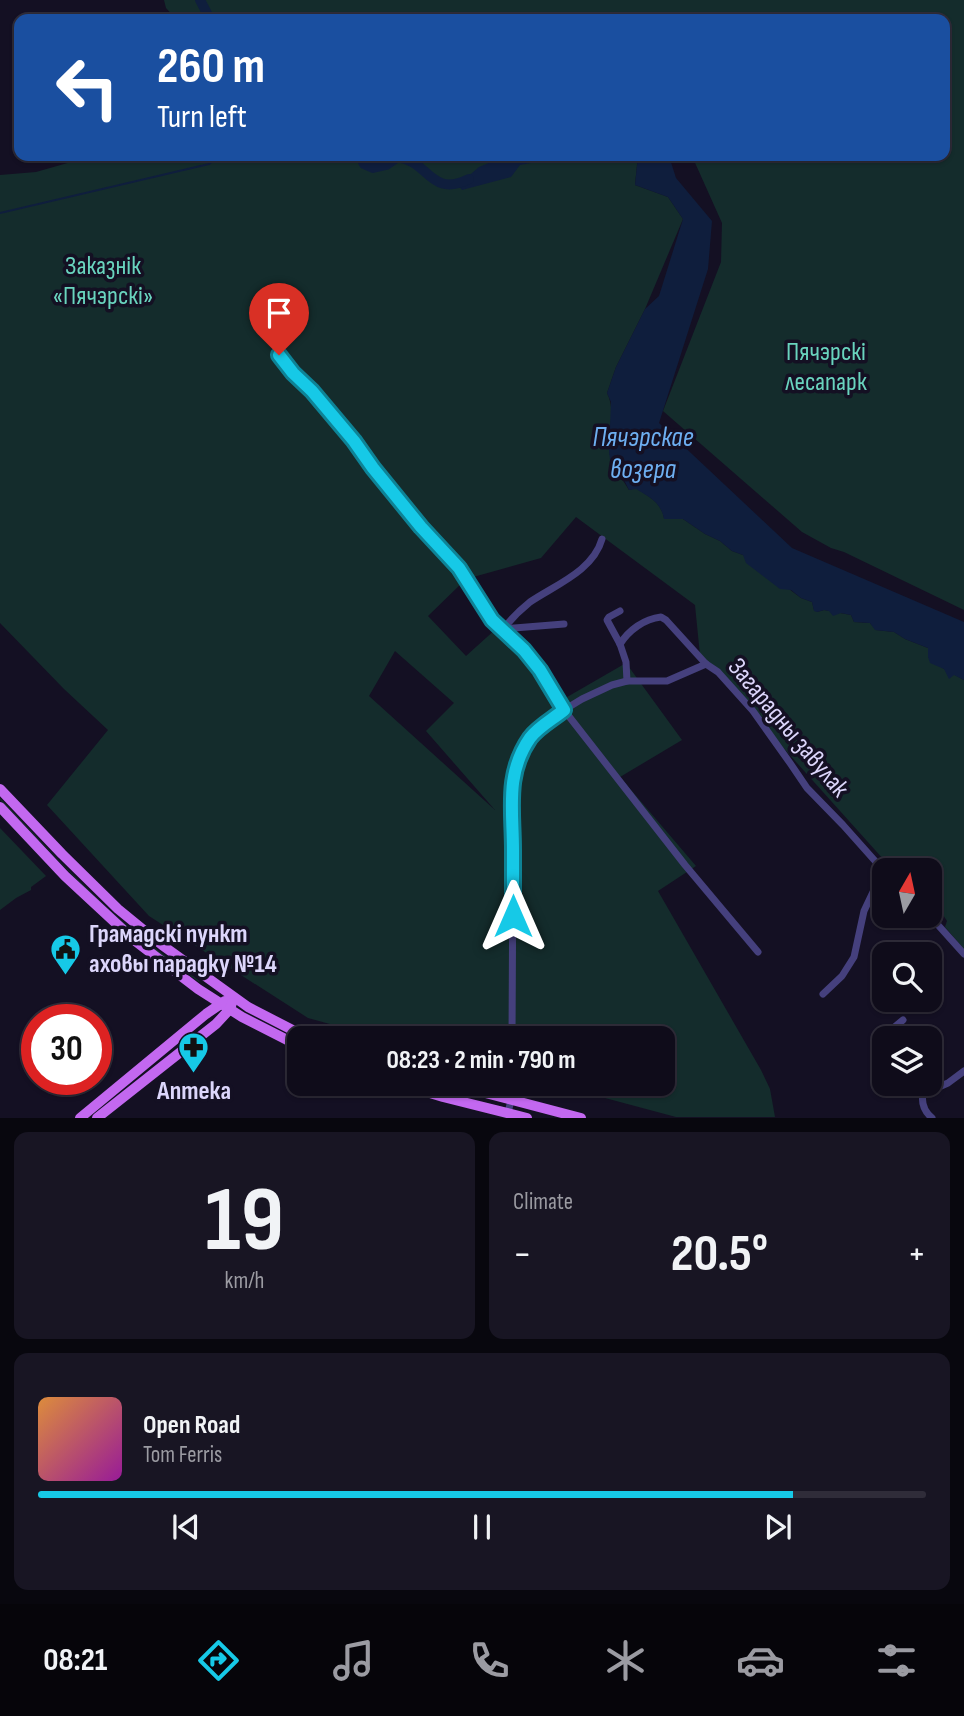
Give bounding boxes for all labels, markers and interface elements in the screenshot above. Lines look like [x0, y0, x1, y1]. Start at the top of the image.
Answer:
text: 260 m [157, 38, 265, 97]
icon: left [42, 42, 133, 133]
text: Turn left [157, 98, 247, 137]
park label: Заказнік «Пячэрскі» [53, 251, 153, 312]
pin [249, 283, 309, 355]
icon: arrive [260, 294, 298, 332]
park label: Пячэрскі лесапарк [785, 337, 867, 398]
water label: Пячэрскае возера [592, 421, 694, 486]
street label: Загарадны завулак [721, 652, 855, 804]
north arrow [872, 858, 942, 928]
map controls [872, 858, 942, 1096]
position arrow [476, 879, 550, 953]
place label: Грамадскі пункт аховы парадку №14 [89, 919, 277, 980]
public building icon: Грамадскі пункт аховы парадку №14 [49, 932, 83, 976]
button: search [872, 942, 942, 1012]
speed limit sign: 30 [21, 1004, 112, 1095]
button: layers [872, 1026, 942, 1096]
pharmacy icon: Аптека [177, 1031, 211, 1075]
text: 08:23 · 2 min · 790 m [386, 1045, 576, 1076]
place label: Аптека [156, 1076, 231, 1107]
text: 19 [205, 1167, 284, 1276]
text: Climate [513, 1188, 573, 1216]
text: 20.5° [671, 1223, 768, 1286]
text: − [513, 1232, 532, 1277]
text: + [907, 1232, 926, 1277]
text: km/h [225, 1267, 264, 1295]
text: Open Road [143, 1410, 240, 1441]
text: Tom Ferris [143, 1441, 222, 1469]
icon: previous [167, 1508, 205, 1546]
icon: pause [463, 1508, 501, 1546]
icon: next [759, 1508, 797, 1546]
icon: directions [194, 1636, 243, 1685]
icon: music [329, 1636, 378, 1685]
icon: phone [465, 1636, 514, 1685]
icon: climate [601, 1636, 650, 1685]
icon: car [736, 1636, 785, 1685]
icon: filters [872, 1636, 921, 1685]
text: 08:21 [43, 1641, 107, 1680]

